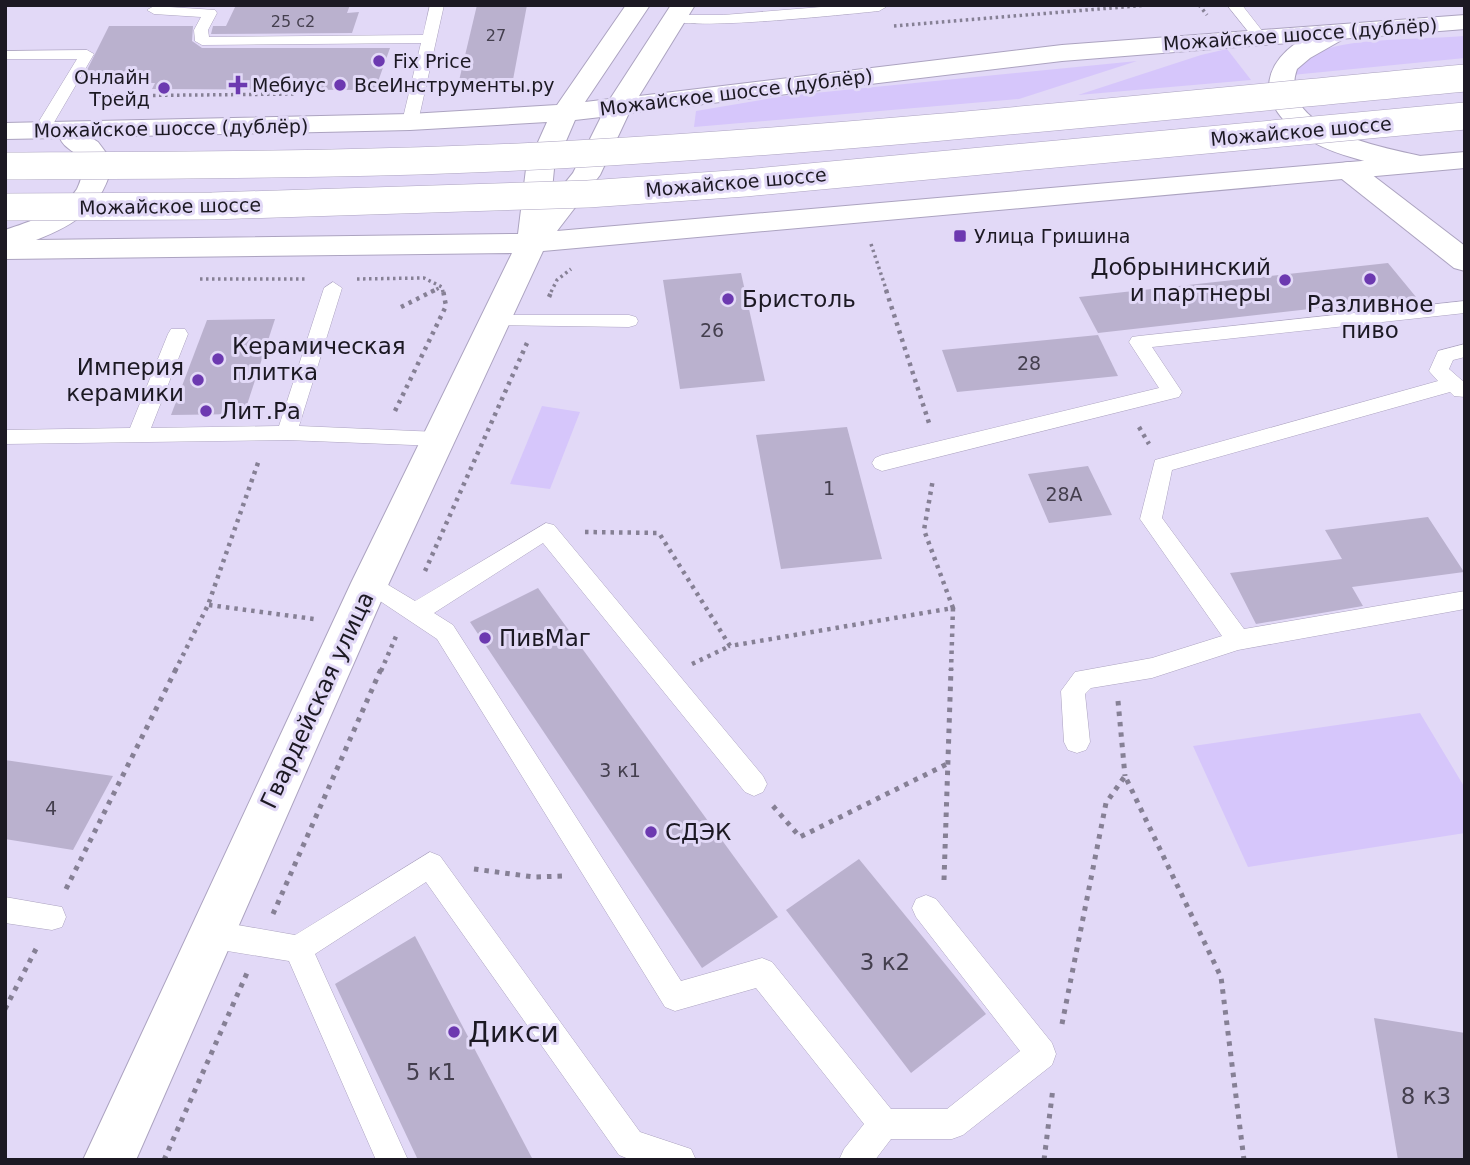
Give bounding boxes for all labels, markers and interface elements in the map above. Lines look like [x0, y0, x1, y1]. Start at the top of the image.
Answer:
house number: 25 с2 [271, 12, 315, 31]
street label: Можайское шоссе (дублёр) [1162, 13, 1438, 55]
house number: 27 [486, 26, 506, 45]
place label: Fix Price [393, 50, 471, 72]
marker: Fix Price [371, 53, 387, 69]
street label: Можайское шоссе (дублёр) [598, 64, 874, 120]
place label: Онлайн Трейд [74, 66, 150, 110]
place label: Мебиус [252, 74, 326, 96]
place label: ВсеИнструменты.ру [354, 74, 554, 96]
marker: Мебиус [230, 77, 246, 93]
marker: ВсеИнструменты.ру [332, 77, 348, 93]
marker: Онлайн Трейд [156, 80, 172, 96]
street label: Можайское шоссе [1209, 112, 1393, 150]
street label: Можайское шоссе (дублёр) [33, 115, 309, 141]
street label: Можайское шоссе [644, 163, 828, 201]
street label: Можайское шоссе [79, 193, 261, 219]
place label: Улица Гришина [974, 225, 1130, 247]
marker: Улица Гришина [952, 228, 968, 244]
place label: Добрынинский и партнеры [1091, 254, 1271, 306]
marker: Разливное пиво [1362, 271, 1378, 287]
marker: Добрынинский и партнеры [1277, 272, 1293, 288]
place label: Бристоль [742, 286, 856, 312]
marker: Бристоль [720, 291, 736, 307]
place label: Разливное пиво [1307, 291, 1433, 343]
house number: 26 [700, 319, 724, 341]
place label: Керамическая плитка [232, 333, 406, 385]
marker: Керамическая плитка [210, 351, 226, 367]
house number: 28 [1017, 352, 1041, 374]
place label: Империя керамики [66, 354, 184, 406]
marker: Империя керамики [190, 372, 206, 388]
place label: Лит.Ра [220, 398, 301, 424]
marker: Лит.Ра [198, 403, 214, 419]
house number: 1 [823, 477, 835, 499]
house number: 28А [1045, 483, 1083, 505]
street label: Гвардейская улица [255, 588, 379, 812]
place label: ПивМаг [499, 625, 591, 651]
marker: ПивМаг [477, 630, 493, 646]
house number: 3 к1 [599, 759, 641, 781]
house number: 4 [45, 797, 57, 819]
place label: СДЭК [665, 819, 731, 845]
marker: СДЭК [643, 824, 659, 840]
house number: 3 к2 [860, 949, 910, 975]
place label: Дикси [468, 1016, 559, 1049]
marker: Дикси [446, 1024, 462, 1040]
house number: 5 к1 [406, 1059, 456, 1085]
house number: 8 к3 [1401, 1083, 1451, 1109]

